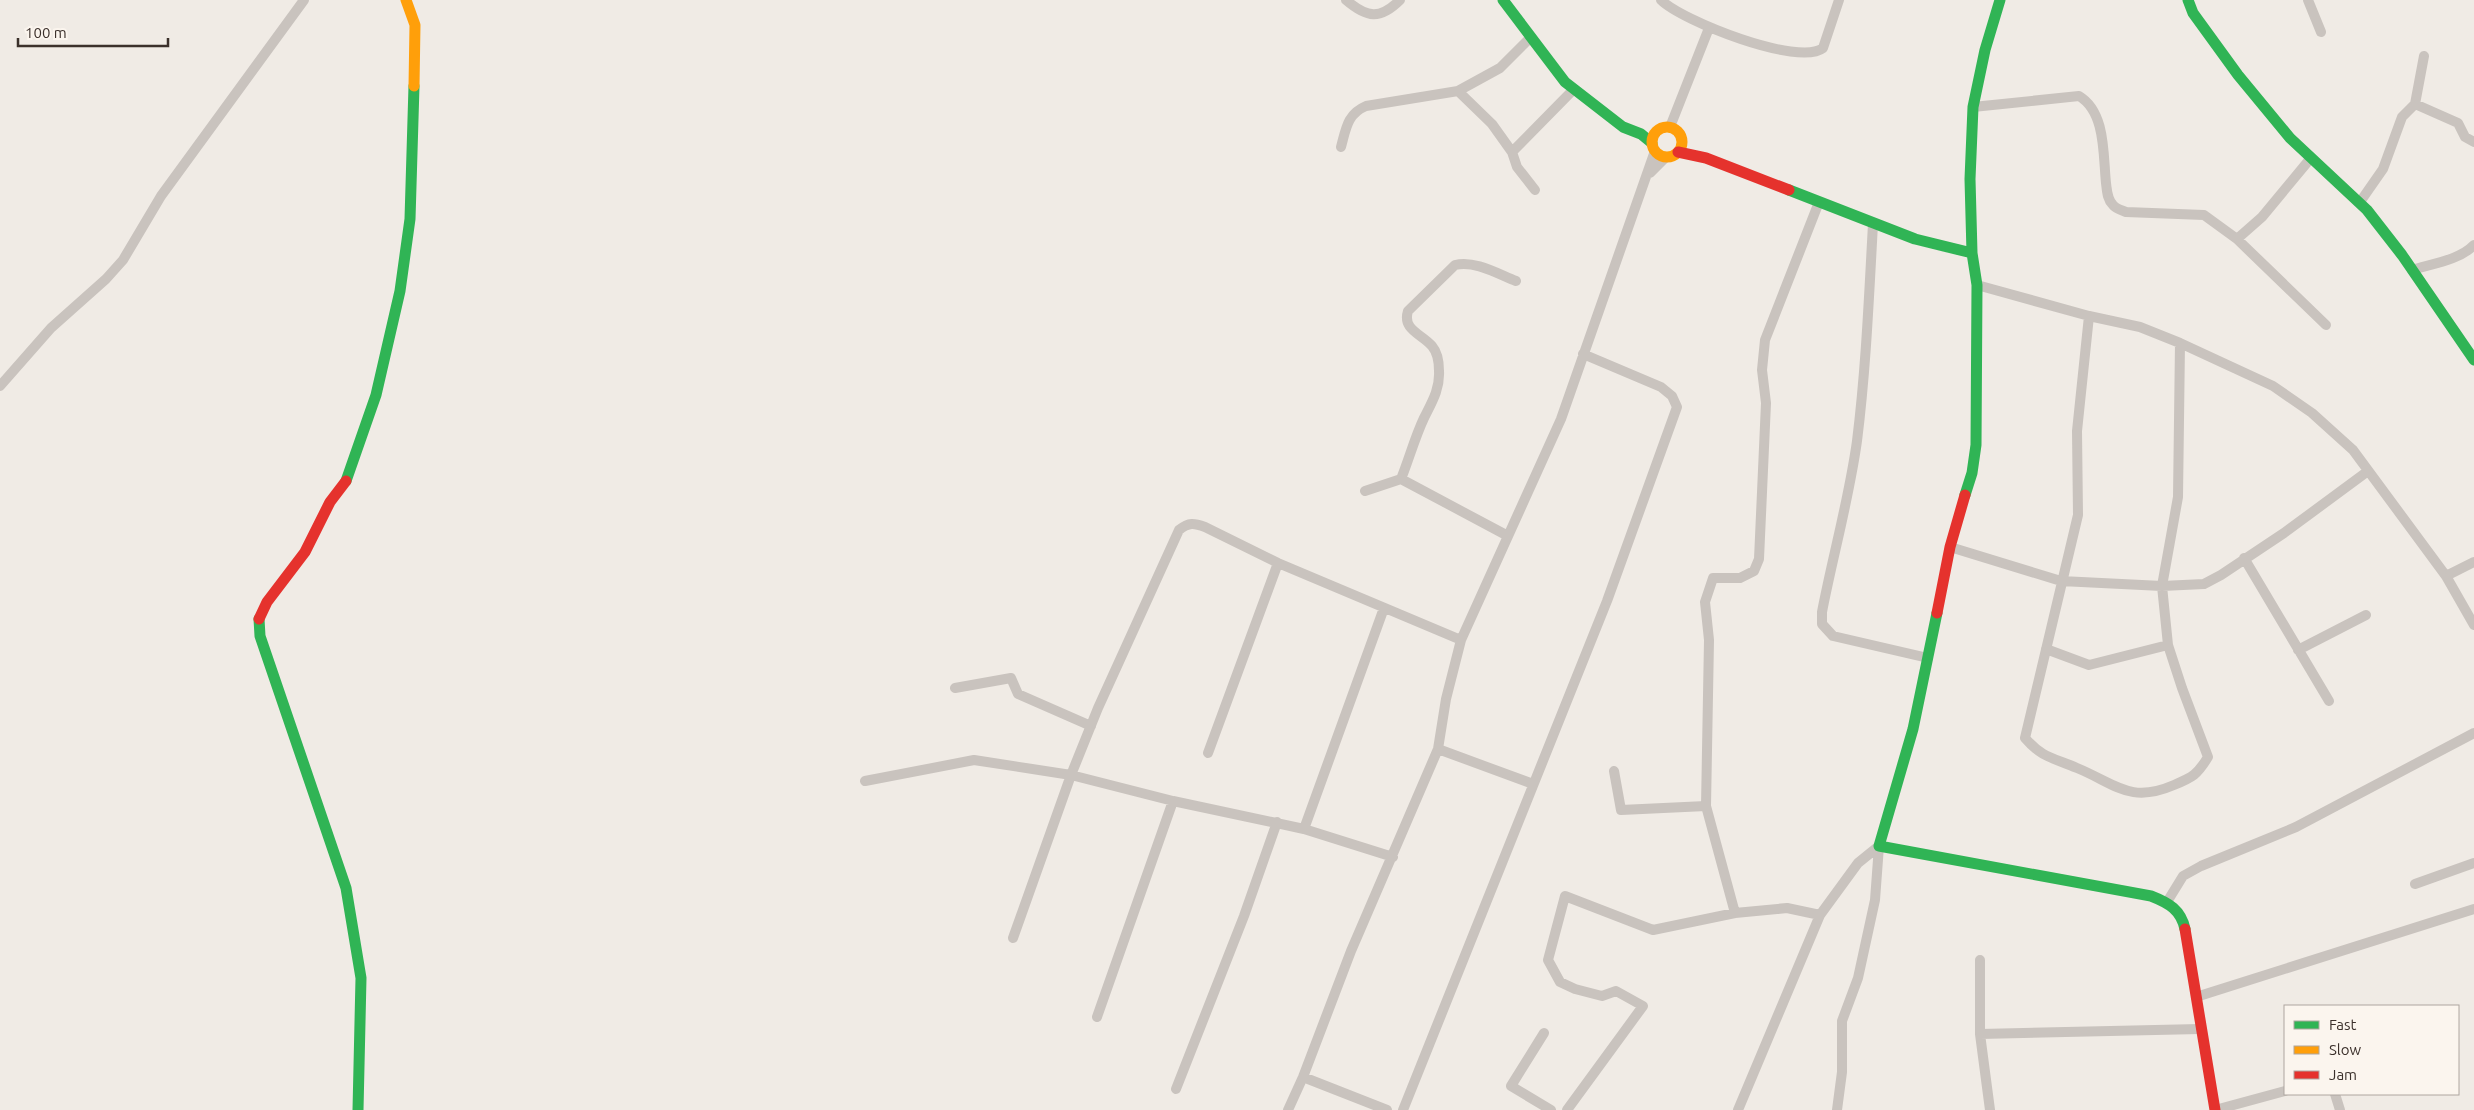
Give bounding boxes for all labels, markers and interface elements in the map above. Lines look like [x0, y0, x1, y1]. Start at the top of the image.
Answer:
scale bar [18, 15, 168, 47]
text: 100 m [25, 24, 67, 41]
legend [2284, 1005, 2459, 1095]
text: Fast [2329, 1016, 2357, 1033]
text: Slow [2329, 1041, 2362, 1058]
text: Jam [2329, 1066, 2357, 1083]

